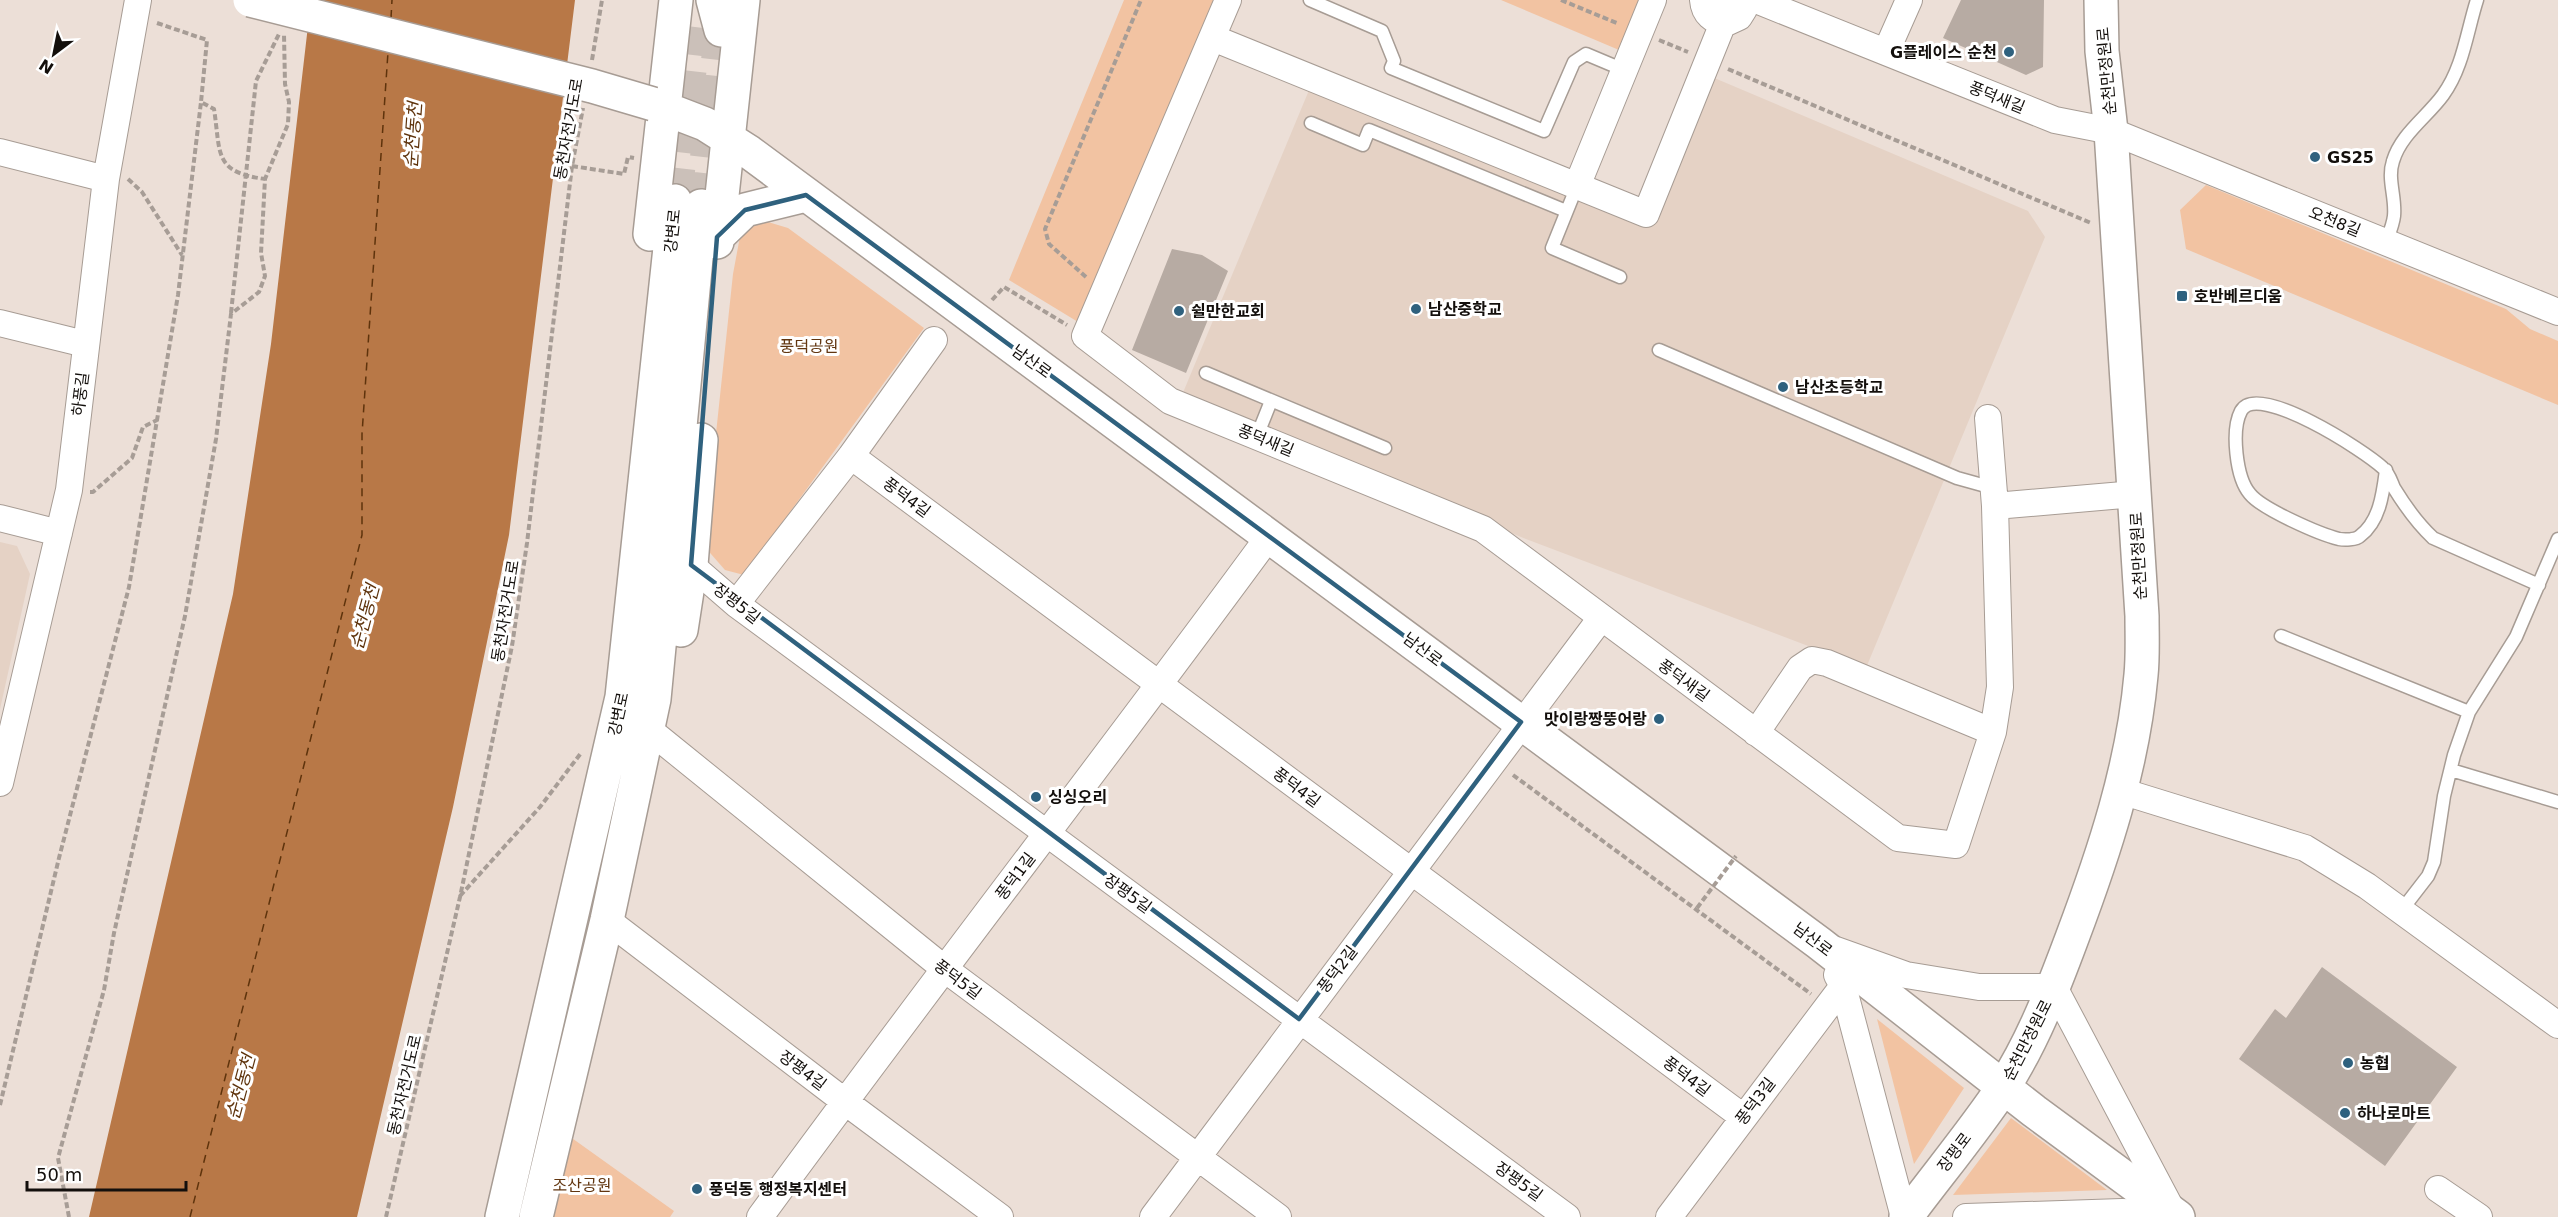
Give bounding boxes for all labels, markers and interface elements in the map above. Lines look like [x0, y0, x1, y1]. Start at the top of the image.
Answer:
north arrow [24, 24, 84, 84]
street label: 순천만정원로 [2093, 26, 2120, 116]
place label: G플레이스 순천 [1890, 43, 1997, 62]
marker: G플레이스 순천 [2002, 45, 2016, 59]
text: N [36, 55, 57, 78]
street label: 동천자전거도로 [550, 76, 587, 181]
street label: 풍덕새길 [1966, 78, 2028, 117]
water label: 순천동천 [400, 99, 425, 169]
place label: GS25 [2327, 148, 2374, 167]
marker: GS25 [2308, 150, 2322, 164]
street label: 오천8길 [2306, 202, 2364, 240]
street label: 강변로 [661, 208, 684, 254]
place label: 호반베르디움 [2194, 287, 2282, 306]
marker: 호반베르디움 [2175, 289, 2189, 303]
place label: 남산중학교 [1428, 300, 1502, 319]
place label: 쉴만한교회 [1191, 302, 1265, 321]
marker: 남산중학교 [1409, 302, 1423, 316]
marker: 쉴만한교회 [1172, 304, 1186, 318]
park label: 풍덕공원 [780, 337, 838, 356]
street label: 남산로 [1008, 341, 1055, 382]
street label: 하풍길 [68, 371, 93, 417]
place label: 남산초등학교 [1795, 378, 1884, 397]
marker: 남산초등학교 [1776, 380, 1790, 394]
street label: 풍덕새길 [1235, 421, 1297, 460]
street label: 풍덕4길 [879, 473, 934, 521]
street label: 순천만정원로 [2127, 511, 2150, 601]
street label: 동천자전거도로 [488, 558, 523, 663]
street label: 장평5길 [709, 579, 764, 628]
water label: 순천동천 [346, 580, 384, 652]
street label: 남산로 [1399, 629, 1446, 670]
street label: 풍덕새길 [1654, 655, 1713, 705]
street label: 강변로 [605, 690, 632, 738]
place label: 맛이랑짱뚱어랑 [1544, 710, 1647, 729]
marker: 맛이랑짱뚱어랑 [1652, 712, 1666, 726]
street label: 풍덕4길 [1269, 763, 1324, 811]
place label: 싱싱오리 [1048, 788, 1107, 807]
marker: 싱싱오리 [1029, 790, 1043, 804]
street label: 풍덕1길 [991, 849, 1039, 904]
street label: 장평5길 [1100, 870, 1155, 917]
street label: 남산로 [1789, 919, 1836, 960]
street label: 풍덕2길 [1313, 942, 1361, 997]
street label: 풍덕5길 [930, 955, 985, 1003]
street label: 순천만정원로 [1999, 996, 2056, 1084]
street label: 동천자전거도로 [384, 1033, 425, 1137]
street label: 장평4길 [775, 1046, 830, 1094]
water label: 순천동천 [222, 1050, 260, 1122]
street label: 풍덕4길 [1659, 1052, 1714, 1100]
place label: 농협 [2360, 1054, 2389, 1073]
marker: 농협 [2341, 1056, 2355, 1070]
street label: 풍덕3길 [1731, 1074, 1779, 1129]
place label: 하나로마트 [2357, 1104, 2431, 1123]
marker: 하나로마트 [2338, 1106, 2352, 1120]
street label: 장평로 [1934, 1129, 1975, 1176]
scale bar [27, 1154, 186, 1192]
street label: 장평5길 [1491, 1158, 1546, 1205]
text: 50 m [36, 1164, 82, 1185]
park label: 조산공원 [553, 1176, 611, 1195]
place label: 풍덕동 행정복지센터 [709, 1180, 847, 1199]
marker: 풍덕동 행정복지센터 [690, 1182, 704, 1196]

